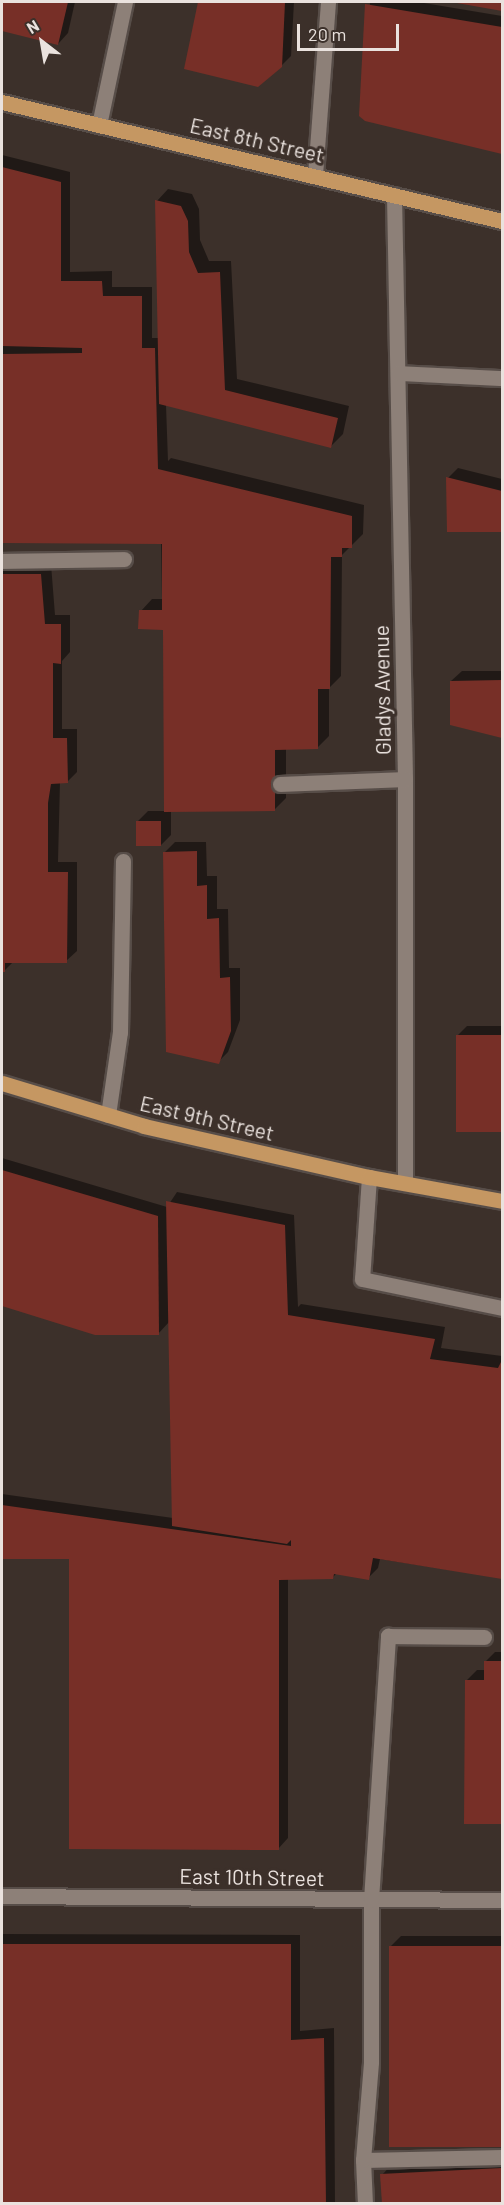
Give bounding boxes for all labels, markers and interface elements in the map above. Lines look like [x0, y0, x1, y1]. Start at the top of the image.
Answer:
north arrow [12, 12, 72, 72]
scale bar [300, 12, 402, 50]
text: N [23, 15, 42, 37]
text: 20 m [308, 23, 346, 45]
street label: East 8th Street [188, 112, 326, 168]
street label: Gladys Avenue [368, 625, 396, 755]
street label: East 9th Street [138, 1090, 276, 1146]
street label: East 10th Street [179, 1863, 325, 1891]

